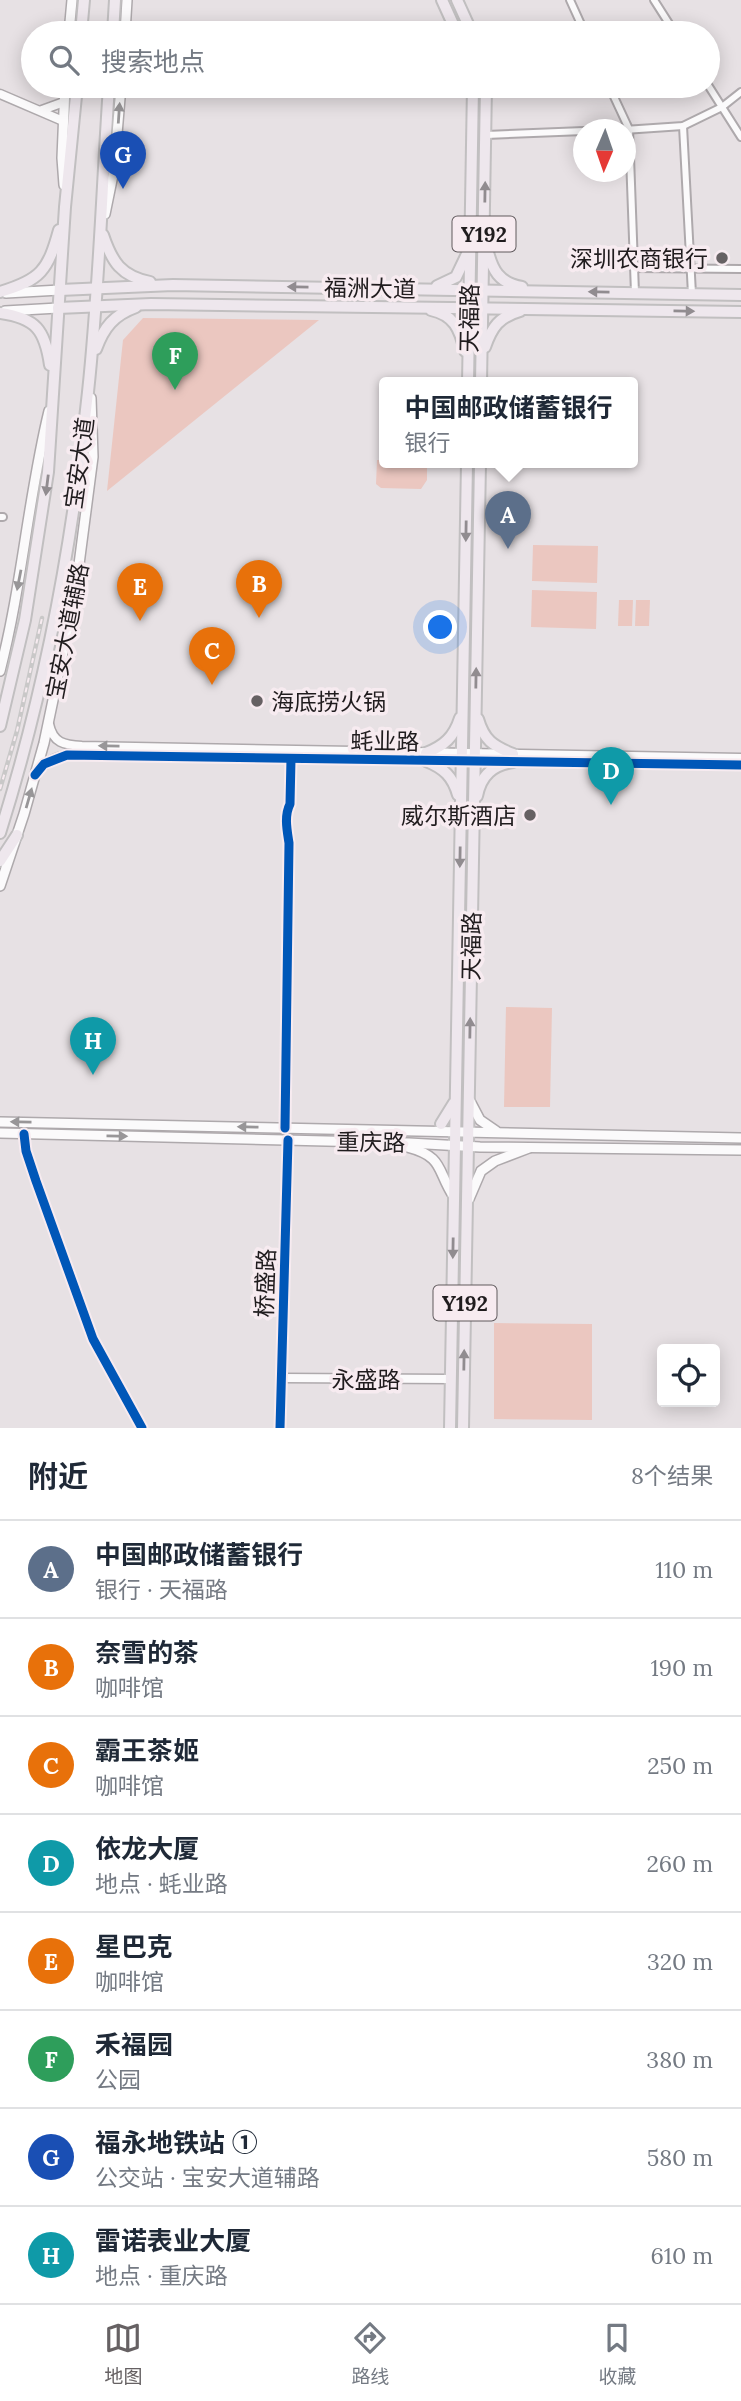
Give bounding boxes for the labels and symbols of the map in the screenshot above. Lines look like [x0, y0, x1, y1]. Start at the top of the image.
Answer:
one-way arrow [114, 102, 125, 124]
north arrow [573, 119, 636, 182]
pin: G [100, 131, 146, 189]
one-way arrow [479, 181, 490, 203]
road number: Y192 [452, 216, 516, 252]
place label: 深圳农商银行 [570, 244, 708, 273]
marker: 深圳农商银行 [714, 250, 730, 266]
street label: 福洲大道 [324, 273, 416, 303]
one-way arrow [287, 281, 309, 293]
street label: 天福路 [454, 283, 484, 353]
one-way arrow [588, 287, 610, 298]
one-way arrow [674, 305, 696, 317]
pin: F [152, 332, 198, 390]
street label: 宝安大道 [58, 415, 100, 511]
one-way arrow [41, 474, 52, 496]
pin: A [485, 491, 531, 549]
one-way arrow [460, 521, 471, 543]
pin: B [236, 560, 282, 618]
street label: 宝安大道辅路 [40, 561, 94, 701]
pin: E [117, 563, 163, 621]
one-way arrow [13, 569, 24, 591]
your location [423, 610, 457, 644]
pin: C [189, 627, 235, 685]
one-way arrow [470, 666, 482, 688]
place label: 海底捞火锅 [271, 687, 386, 716]
marker: 海底捞火锅 [249, 693, 265, 709]
street label: 蚝业路 [350, 726, 420, 756]
one-way arrow [98, 741, 120, 752]
pin: D [588, 747, 634, 805]
one-way arrow [24, 787, 34, 808]
place label: 威尔斯酒店 [401, 801, 516, 830]
marker: 威尔斯酒店 [522, 807, 538, 823]
one-way arrow [455, 846, 466, 868]
street label: 天福路 [456, 911, 486, 981]
one-way arrow [464, 1016, 475, 1038]
pin: H [70, 1017, 116, 1075]
one-way arrow [9, 1116, 31, 1128]
one-way arrow [237, 1121, 259, 1133]
street label: 重庆路 [336, 1127, 406, 1157]
one-way arrow [106, 1130, 128, 1142]
one-way arrow [448, 1238, 459, 1260]
street label: 桥盛路 [249, 1248, 281, 1318]
road number: Y192 [434, 1286, 496, 1320]
one-way arrow [458, 1349, 470, 1371]
street label: 永盛路 [332, 1365, 401, 1394]

